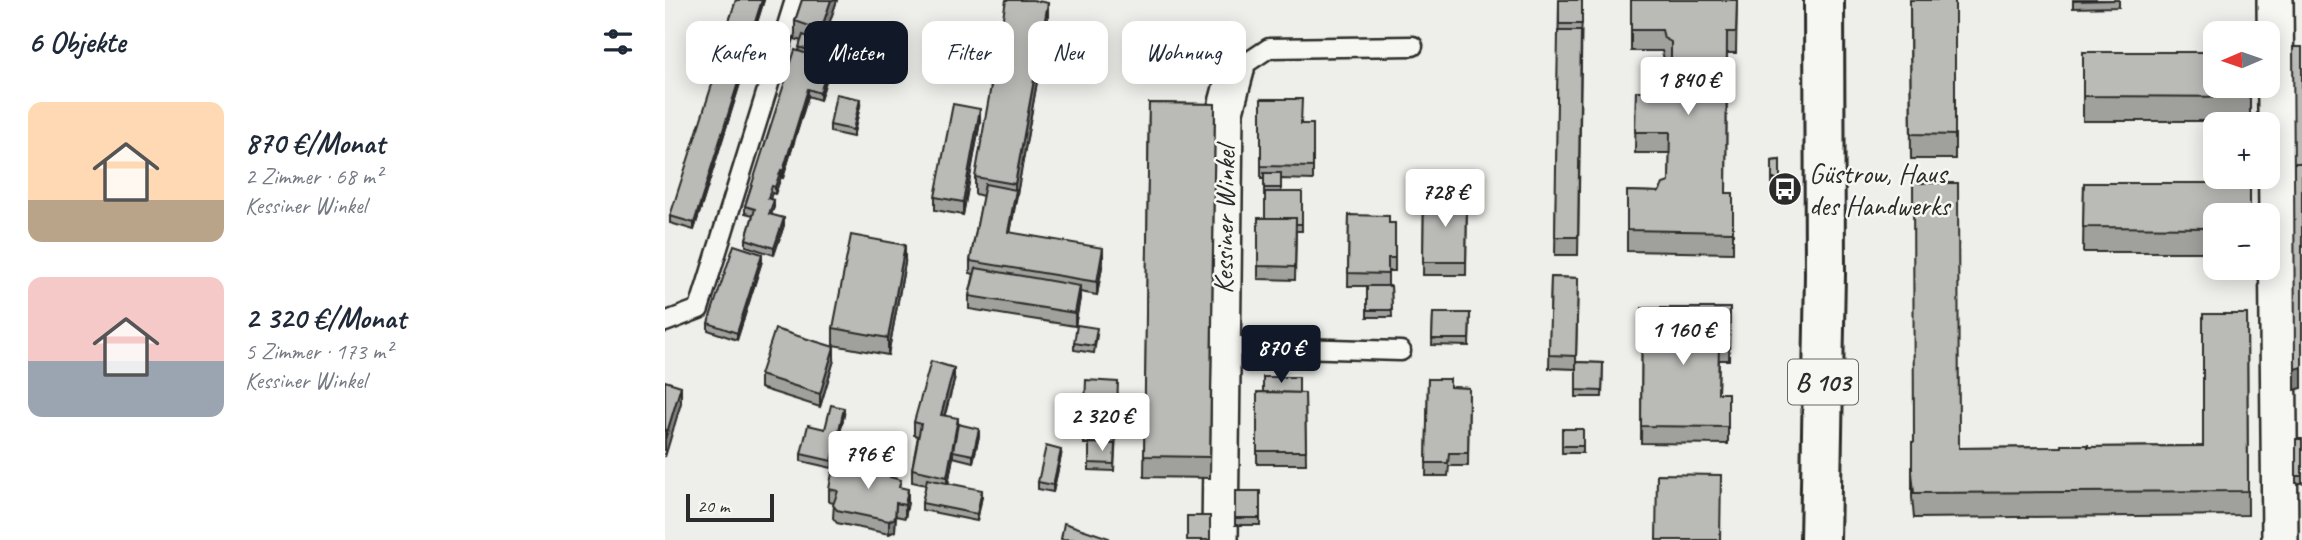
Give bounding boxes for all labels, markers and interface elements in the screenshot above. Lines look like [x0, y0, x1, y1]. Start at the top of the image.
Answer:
chip: Kaufen [686, 21, 790, 84]
chip: Mieten [804, 21, 908, 84]
chip: Filter [922, 21, 1014, 84]
chip: Neu [1028, 21, 1108, 84]
chip: Wohnung [1122, 21, 1246, 84]
north arrow [2203, 21, 2280, 98]
map controls [2203, 21, 2280, 280]
text: 6 Objekte [28, 23, 125, 61]
icon: filters [599, 23, 637, 61]
pin: 1 840 € [1623, 58, 1753, 117]
text: 1 840 € [1657, 65, 1719, 94]
button: + [2203, 112, 2280, 189]
text: 870 €/Monat [245, 124, 385, 162]
icon: home [84, 130, 168, 214]
street label: Kessiner Winkel [1205, 141, 1243, 294]
place label: Güstrow, Haus des Handwerks [1809, 156, 1952, 223]
text: 2 Zimmer · 68 m² [245, 162, 382, 191]
pin: 728 € [1396, 170, 1494, 229]
bus stop icon: Güstrow, Haus des Handwerks [1766, 170, 1804, 208]
text: 728 € [1422, 177, 1468, 206]
text: Kessiner Winkel [245, 191, 366, 220]
button: − [2203, 203, 2280, 280]
text: 2 320 €/Monat [245, 299, 406, 337]
icon: home [84, 305, 168, 389]
pin: 1 160 € [1618, 308, 1748, 367]
text: 1 160 € [1651, 315, 1715, 344]
pin: 870 € [1232, 326, 1330, 385]
text: 870 € [1258, 333, 1304, 362]
text: 5 Zimmer · 173 m² [245, 337, 392, 366]
road number: B 103 [1788, 360, 1858, 404]
text: Kessiner Winkel [245, 366, 366, 395]
pin: 2 320 € [1037, 393, 1167, 453]
text: 2 320 € [1071, 401, 1133, 430]
pin: 796 € [819, 432, 917, 491]
text: 796 € [844, 439, 892, 468]
scale bar [686, 491, 773, 523]
text: 20 m [697, 494, 729, 518]

